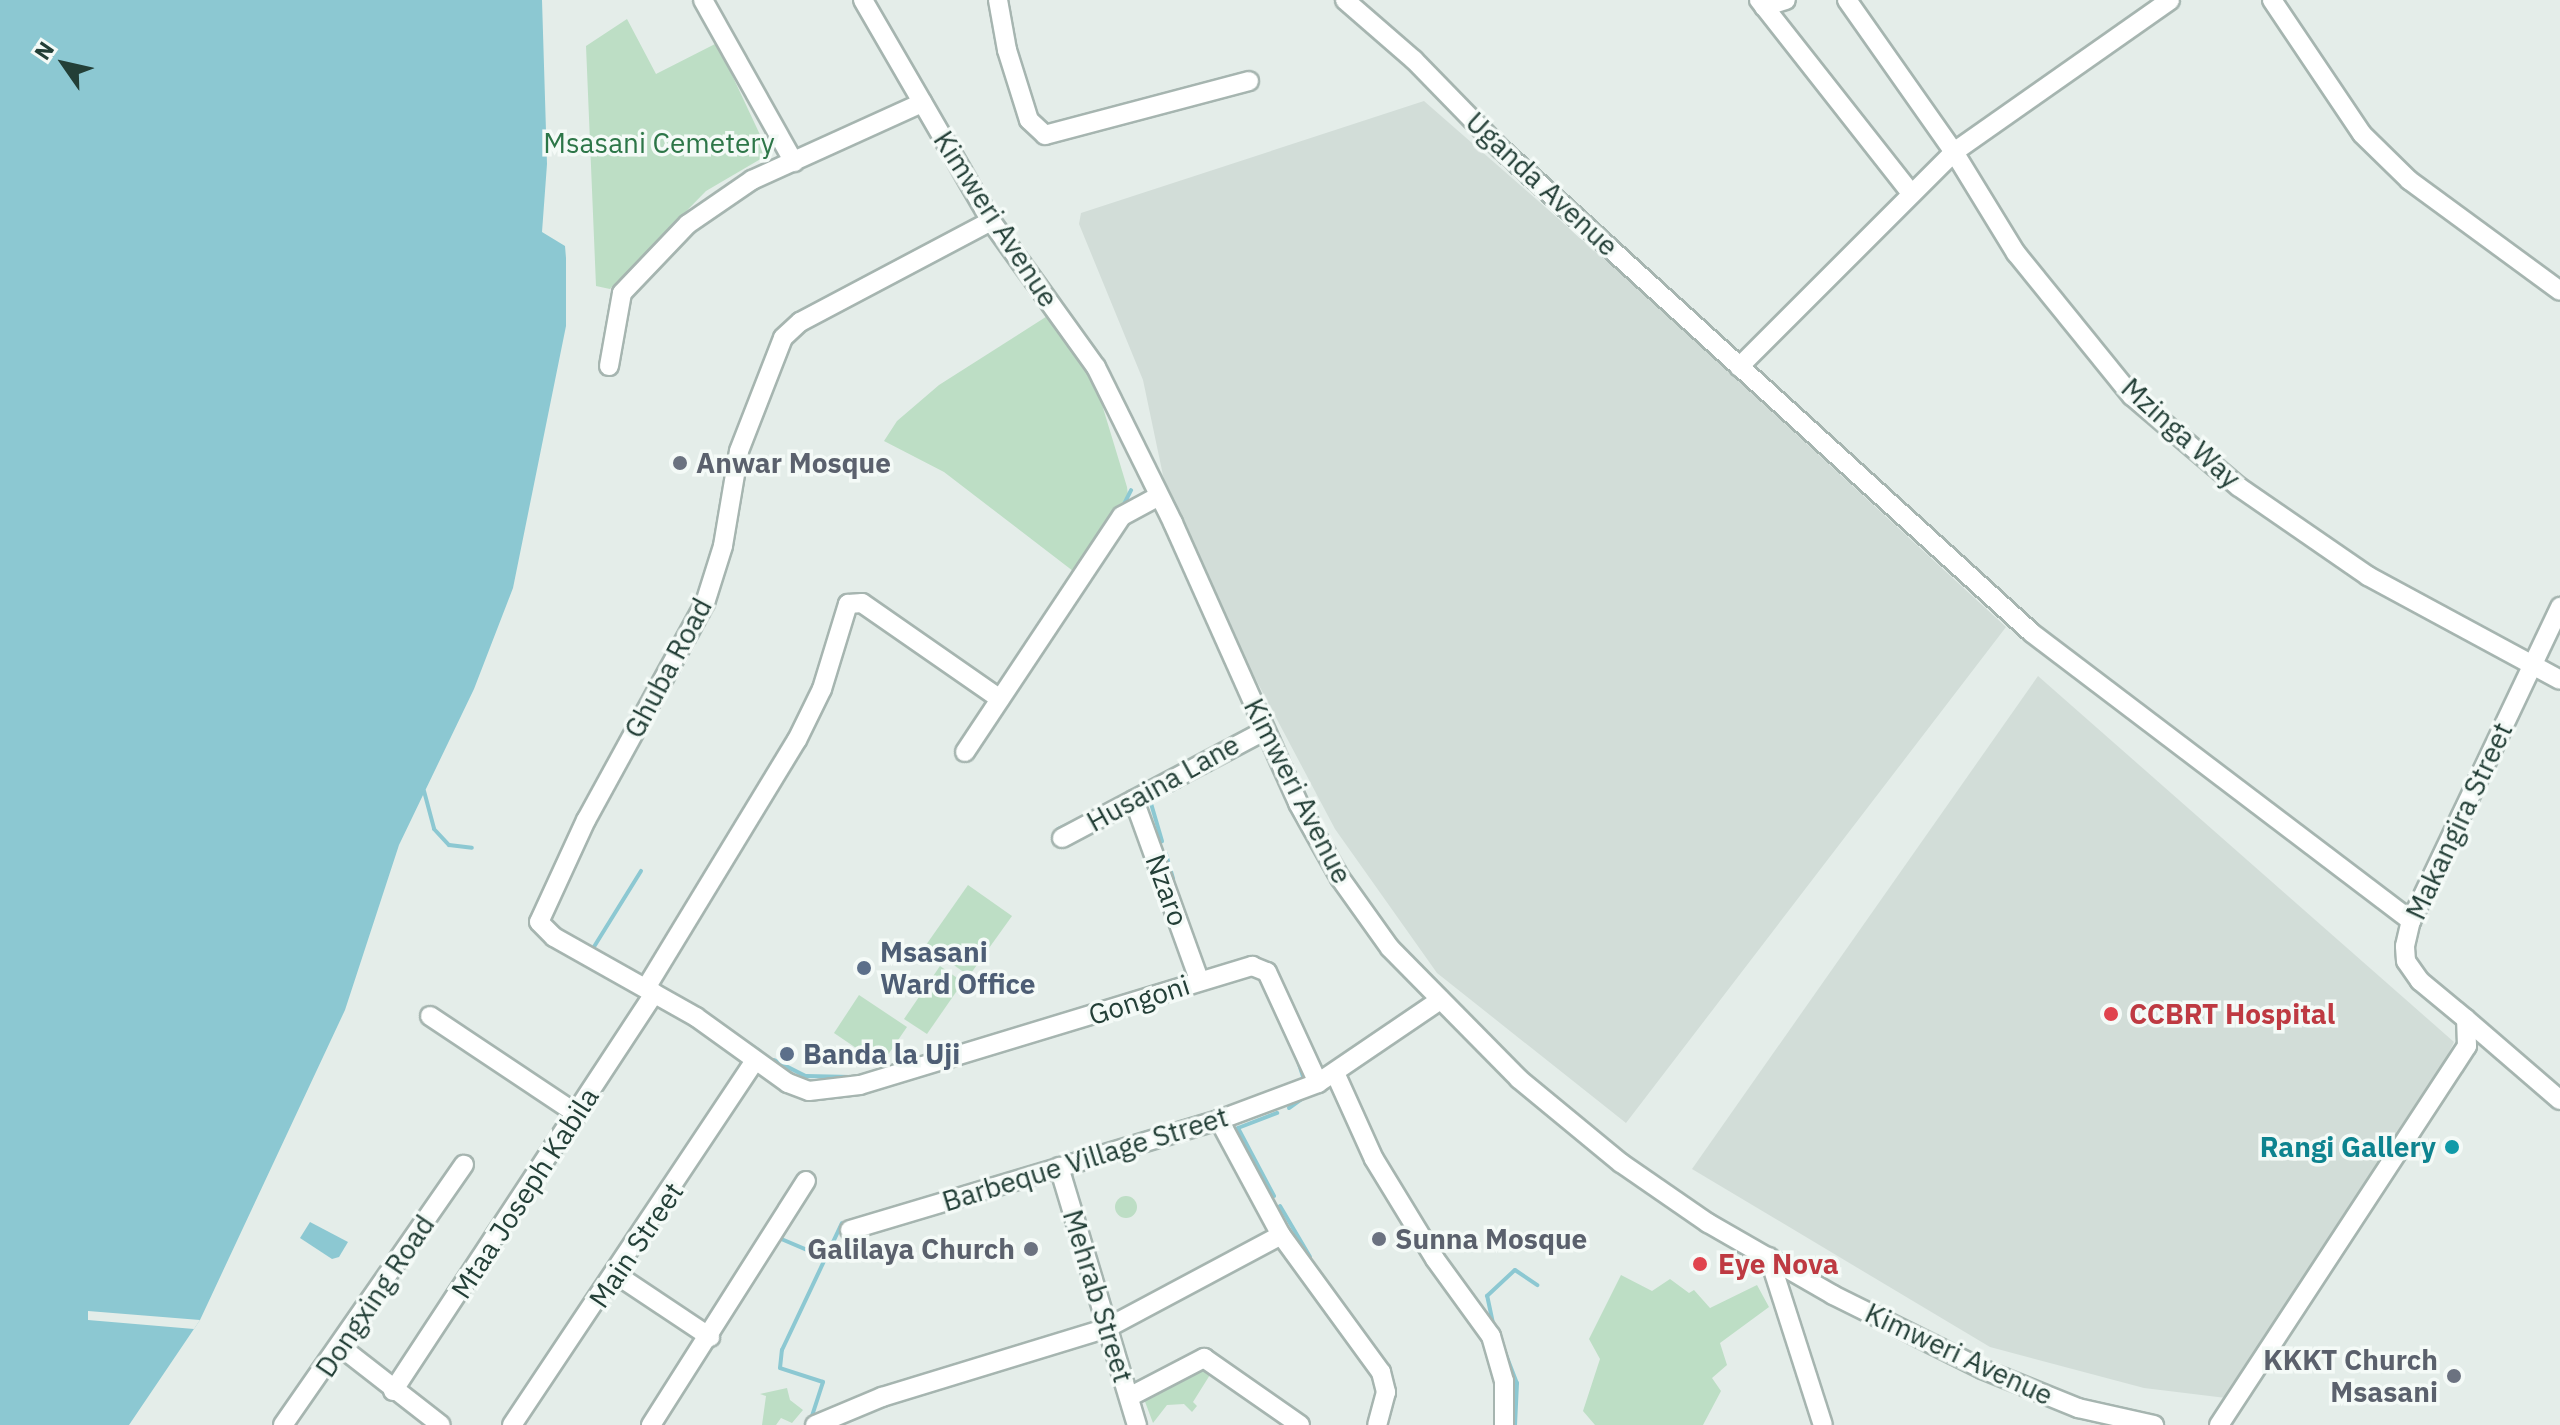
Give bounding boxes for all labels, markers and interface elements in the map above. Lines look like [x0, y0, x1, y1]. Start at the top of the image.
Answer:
north arrow [24, 24, 104, 104]
text: N [27, 36, 60, 65]
street label: Uganda Avenue [1459, 105, 1625, 263]
street label: Kimweri Avenue [927, 125, 1065, 313]
park label: Msasani Cemetery [543, 126, 775, 160]
street label: Mzinga Way [2115, 371, 2247, 495]
place label: Anwar Mosque [696, 446, 891, 480]
marker: Anwar Mosque [671, 454, 689, 472]
street label: Ghuba Road [617, 592, 719, 744]
street label: Kimweri Avenue [1237, 693, 1359, 889]
street label: Makangira Street [2399, 717, 2519, 925]
street label: Husaina Lane [1081, 727, 1245, 839]
street label: Nzaro [1139, 850, 1195, 930]
place label: Msasani Ward Office [880, 935, 1036, 1001]
marker: Msasani Ward Office [855, 959, 873, 977]
street label: Gongoni [1084, 968, 1194, 1032]
place label: CCBRT Hospital [2129, 997, 2335, 1031]
marker: CCBRT Hospital [2100, 1003, 2122, 1025]
place label: Banda la Uji [803, 1037, 960, 1071]
marker: Banda la Uji [778, 1045, 796, 1063]
street label: Mtaa Joseph Kabila [444, 1081, 606, 1305]
street label: Barbeque Village Street [938, 1100, 1232, 1218]
place label: Rangi Gallery [2260, 1130, 2436, 1164]
marker: Rangi Gallery [2443, 1138, 2461, 1156]
street label: Main Street [582, 1176, 690, 1314]
street label: Mehrab Street [1056, 1206, 1140, 1386]
street label: Dongxing Road [309, 1209, 441, 1383]
place label: Sunna Mosque [1395, 1222, 1587, 1256]
marker: Sunna Mosque [1370, 1230, 1388, 1248]
place label: Galilaya Church [807, 1232, 1015, 1266]
marker: Galilaya Church [1022, 1240, 1040, 1258]
place label: Eye Nova [1718, 1247, 1839, 1281]
marker: Eye Nova [1689, 1253, 1711, 1275]
street label: Kimweri Avenue [1860, 1296, 2058, 1412]
place label: KKKT Church Msasani [2263, 1343, 2438, 1409]
marker: KKKT Church Msasani [2445, 1367, 2463, 1385]

